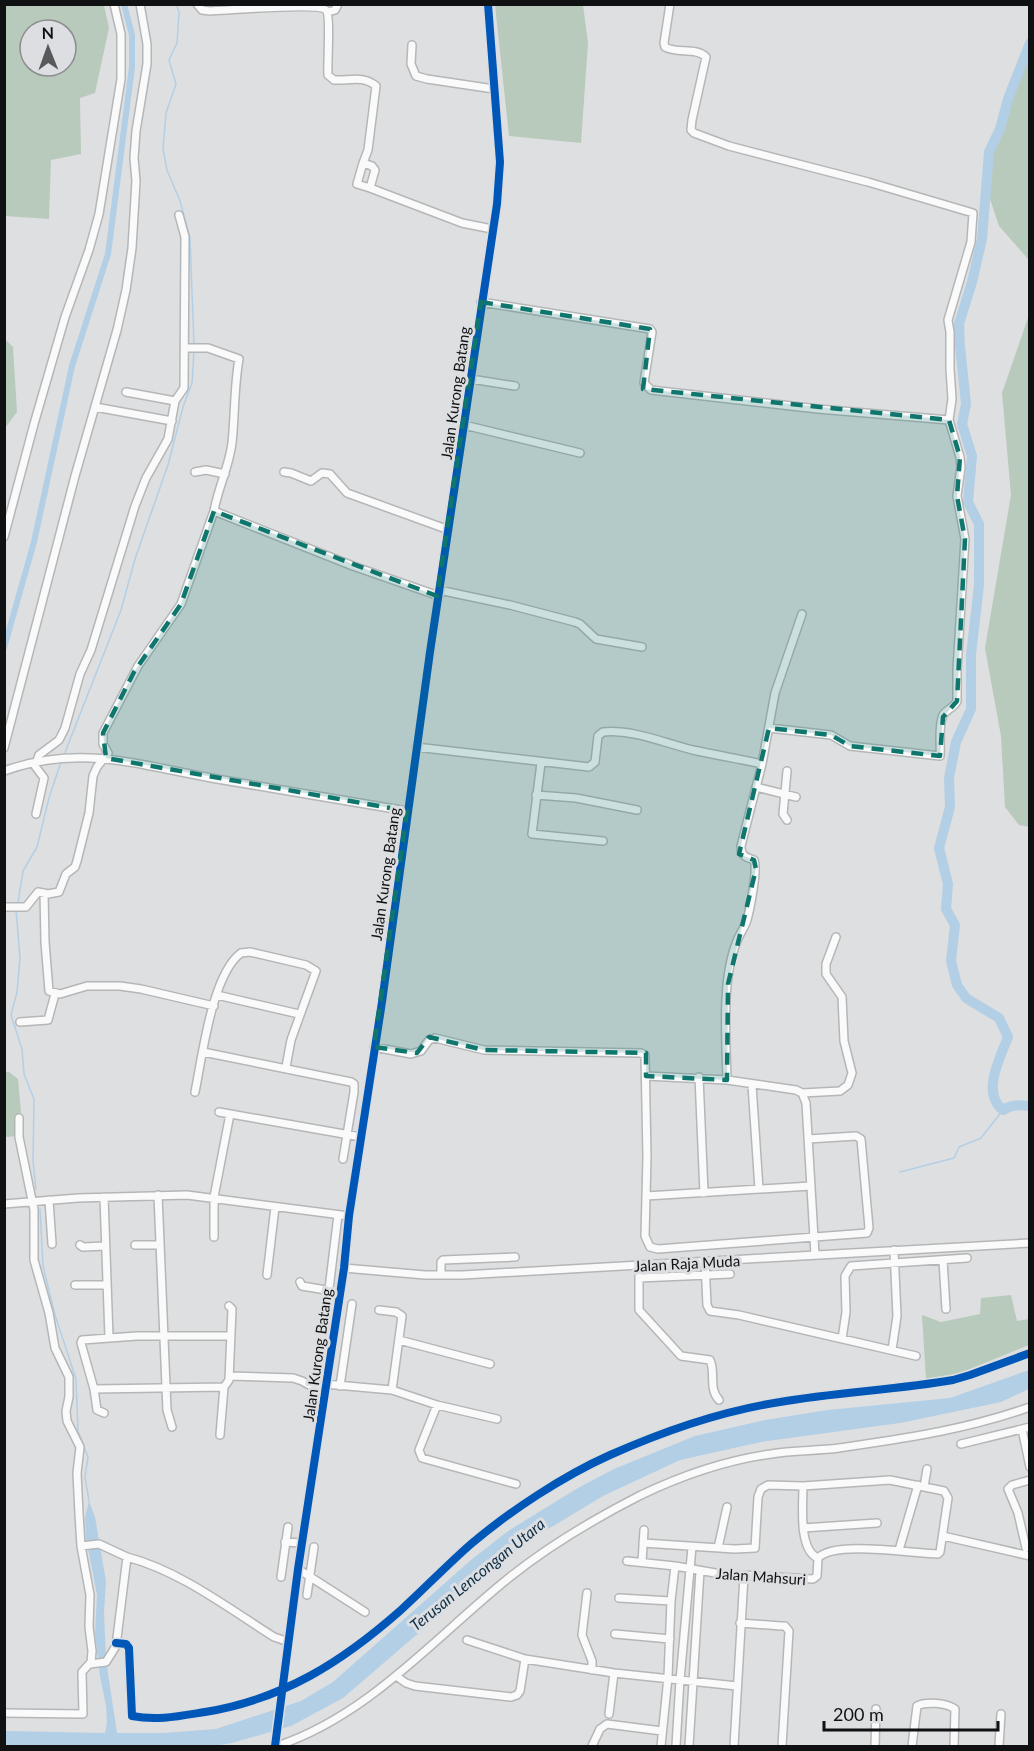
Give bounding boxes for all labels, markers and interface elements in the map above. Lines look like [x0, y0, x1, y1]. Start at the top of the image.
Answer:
north arrow [18, 18, 78, 78]
text: N [41, 23, 54, 42]
street label: Jalan Kurong Batang [437, 325, 473, 461]
street label: Jalan Kurong Batang [367, 806, 403, 942]
street label: Jalan Raja Muda [633, 1251, 741, 1275]
street label: Jalan Kurong Batang [299, 1287, 335, 1423]
water label: Terusan Lencongan Utara [406, 1514, 548, 1634]
street label: Jalan Mahsuri [715, 1564, 807, 1588]
scale bar [824, 1694, 998, 1732]
text: 200 m [833, 1703, 884, 1725]

